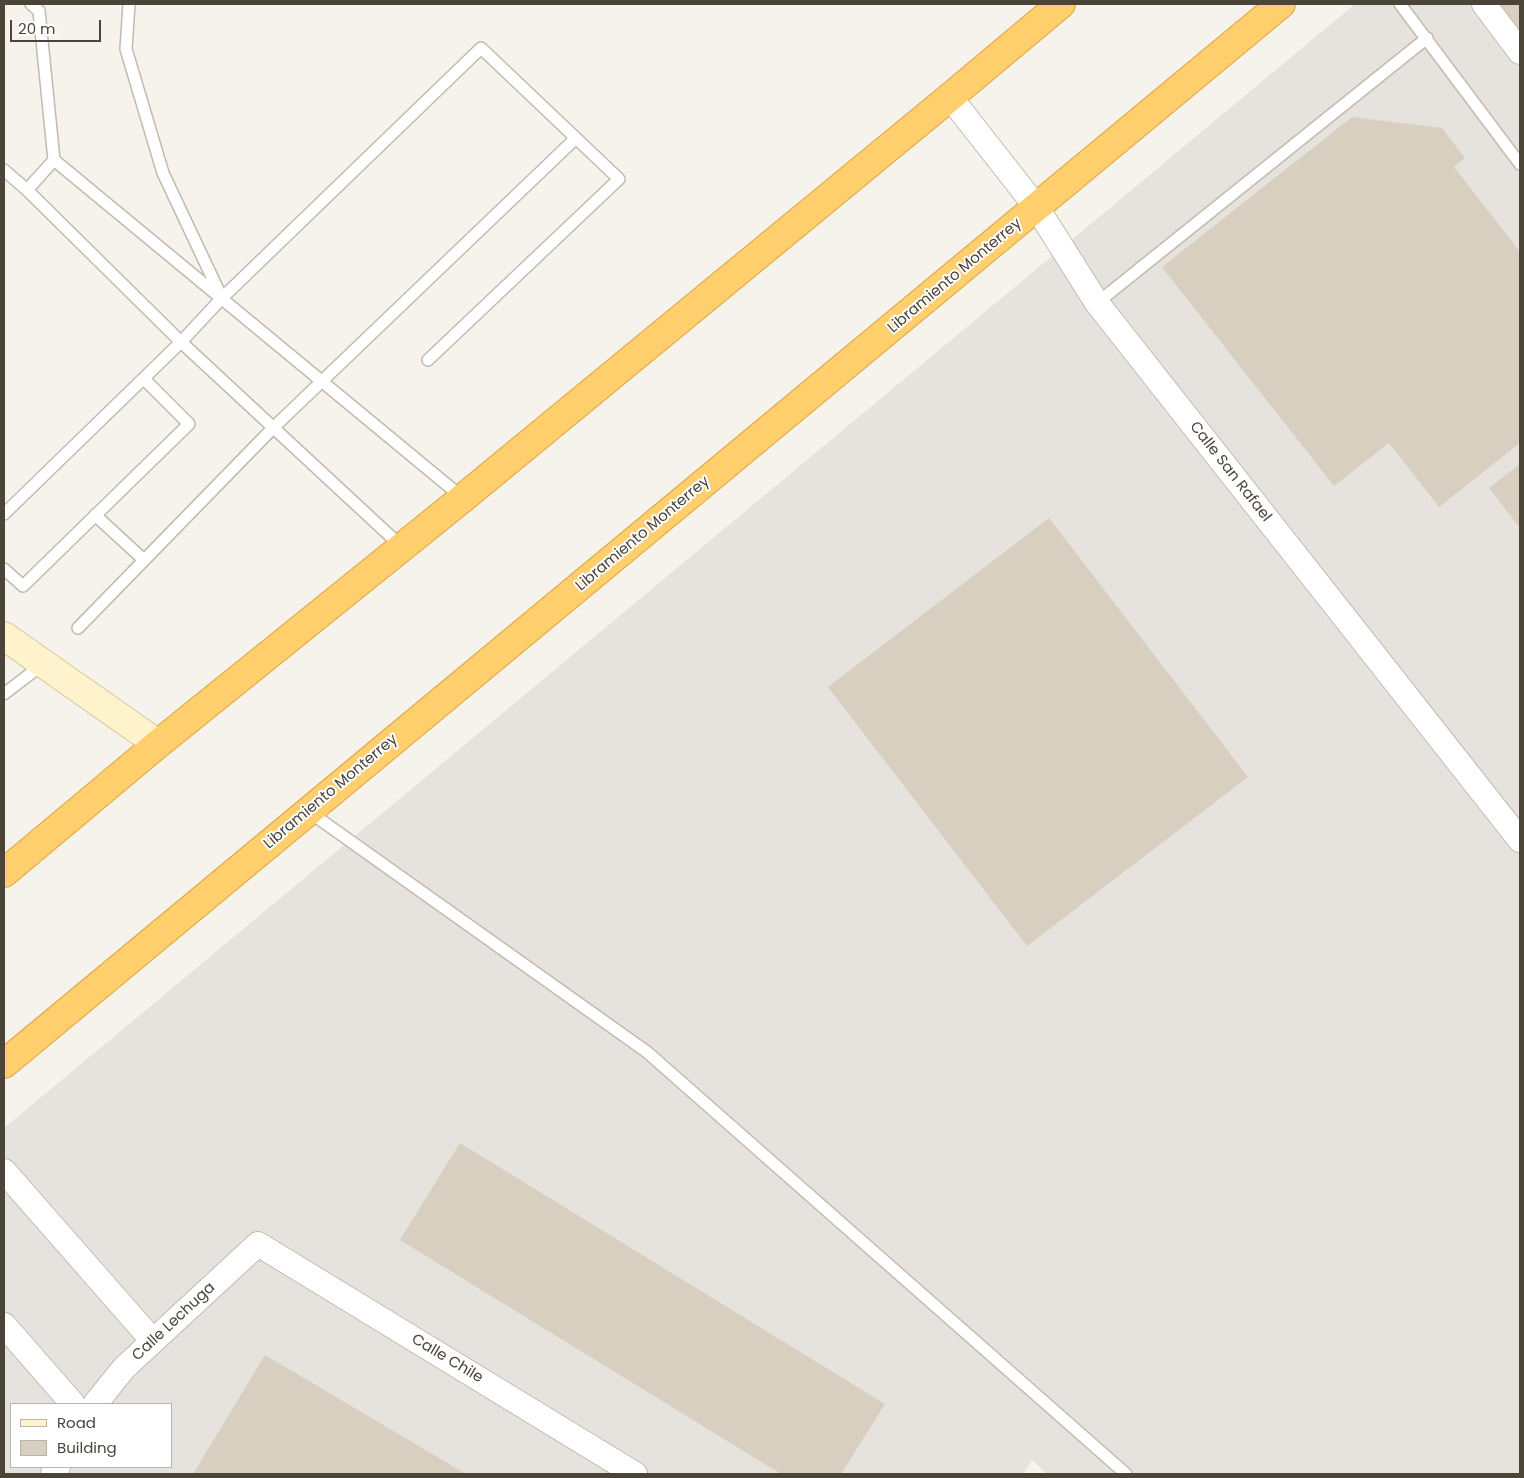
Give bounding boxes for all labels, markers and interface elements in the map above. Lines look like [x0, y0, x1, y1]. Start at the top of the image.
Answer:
scale bar [12, 10, 104, 42]
text: 20 m [18, 18, 56, 39]
street label: Libramiento Monterrey [884, 215, 1026, 337]
street label: Calle San Rafael [1185, 418, 1275, 526]
street label: Libramiento Monterrey [572, 473, 714, 595]
street label: Libramiento Monterrey [260, 731, 402, 853]
street label: Calle Lechuga [129, 1279, 219, 1365]
street label: Calle Chile [408, 1331, 486, 1387]
legend [10, 1403, 172, 1468]
text: Road [57, 1412, 96, 1433]
text: Building [57, 1437, 117, 1458]

